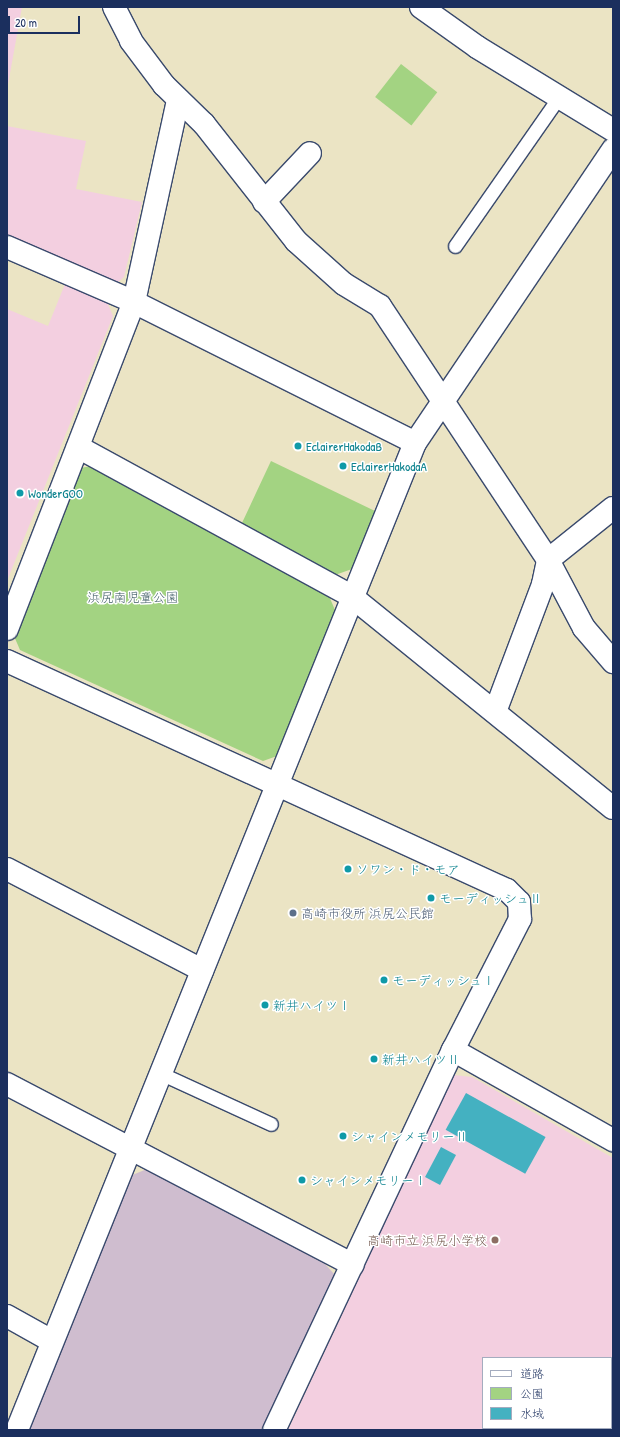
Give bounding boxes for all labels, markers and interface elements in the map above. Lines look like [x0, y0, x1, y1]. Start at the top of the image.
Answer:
scale bar [10, 8, 82, 34]
text: 20 m [15, 14, 37, 31]
place label: EclairerHakodaB [306, 438, 382, 454]
marker: EclairerHakodaB [293, 441, 303, 451]
place label: EclairerHakodaA [351, 458, 427, 474]
marker: EclairerHakodaA [338, 461, 348, 471]
place label: WonderGOO [28, 485, 83, 501]
marker: WonderGOO [15, 488, 25, 498]
park label: 浜尻南児童公園 [88, 589, 178, 605]
place label: ソワン・ド・モア [356, 861, 460, 877]
marker: ソワン・ド・モア [343, 864, 353, 874]
place label: モーディッシュⅡ [439, 890, 543, 906]
marker: モーディッシュⅡ [426, 893, 436, 903]
place label: 高崎市役所 浜尻公民館 [301, 905, 434, 921]
marker: 高崎市役所 浜尻公民館 [288, 908, 298, 918]
place label: モーディッシュⅠ [392, 972, 496, 988]
marker: モーディッシュⅠ [379, 975, 389, 985]
place label: 新井ハイツⅠ [273, 997, 351, 1013]
marker: 新井ハイツⅠ [260, 1000, 270, 1010]
place label: 新井ハイツⅡ [382, 1051, 460, 1067]
marker: 新井ハイツⅡ [369, 1054, 379, 1064]
place label: シャインメモリーⅡ [351, 1128, 468, 1144]
marker: シャインメモリーⅡ [338, 1131, 348, 1141]
place label: シャインメモリーⅠ [310, 1172, 427, 1188]
marker: シャインメモリーⅠ [297, 1175, 307, 1185]
place label: 高崎市立 浜尻小学校 [367, 1232, 487, 1248]
marker: 高崎市立 浜尻小学校 [490, 1235, 500, 1245]
legend [482, 1357, 612, 1429]
text: 道路 [520, 1365, 544, 1382]
text: 公園 [520, 1385, 544, 1402]
text: 水域 [520, 1405, 544, 1422]

